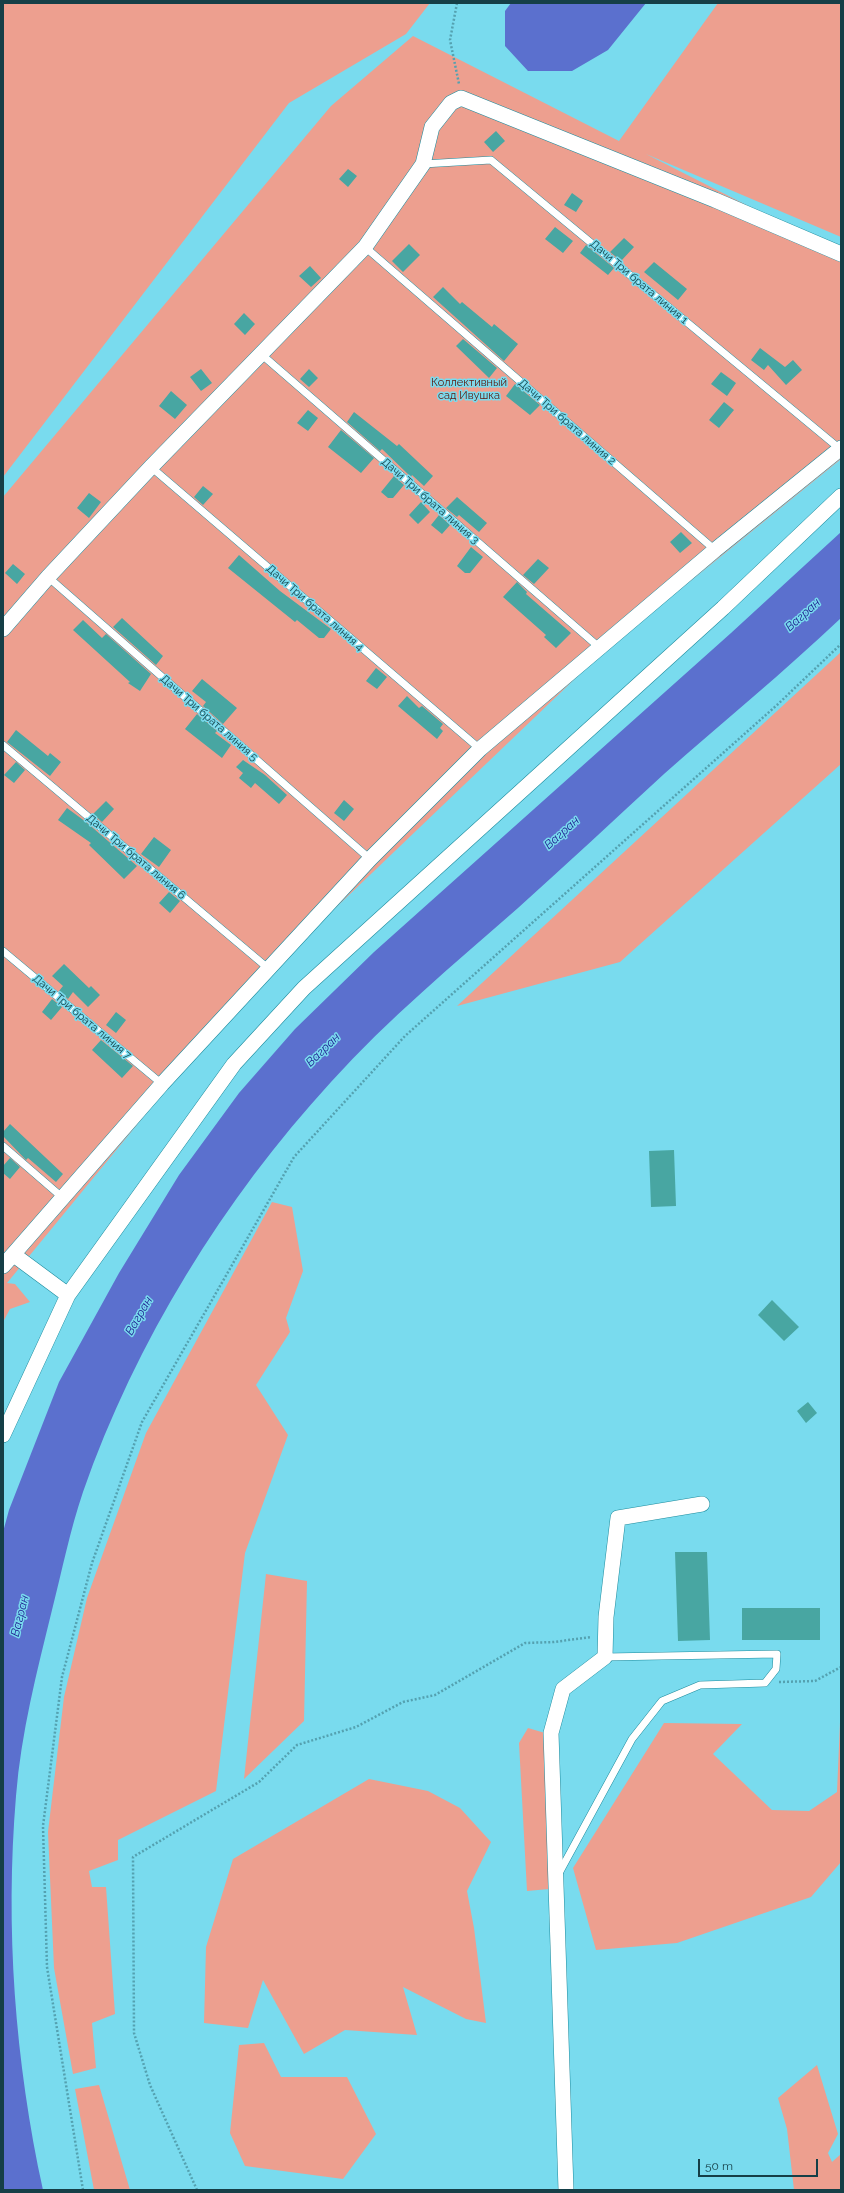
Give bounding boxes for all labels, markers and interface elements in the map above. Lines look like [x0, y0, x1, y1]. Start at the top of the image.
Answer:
street label: Дачи Три брата линия 1 [587, 237, 691, 327]
park label: Коллективный сад Ивушка [431, 376, 507, 402]
street label: Дачи Три брата линия 2 [516, 376, 618, 468]
street label: Дачи Три брата линия 3 [379, 455, 481, 547]
street label: Дачи Три брата линия 4 [264, 562, 366, 654]
water label: Вагран [783, 596, 823, 634]
street label: Дачи Три брата линия 5 [158, 672, 260, 764]
street label: Дачи Три брата линия 6 [84, 812, 188, 902]
water label: Вагран [542, 814, 582, 852]
street label: Дачи Три брата линия 7 [30, 972, 134, 1062]
water label: Вагран [303, 1030, 343, 1070]
water label: Вагран [122, 1294, 156, 1338]
water label: Вагран [8, 1594, 32, 1638]
scale bar [700, 2151, 820, 2177]
text: 50 m [705, 2159, 733, 2173]

